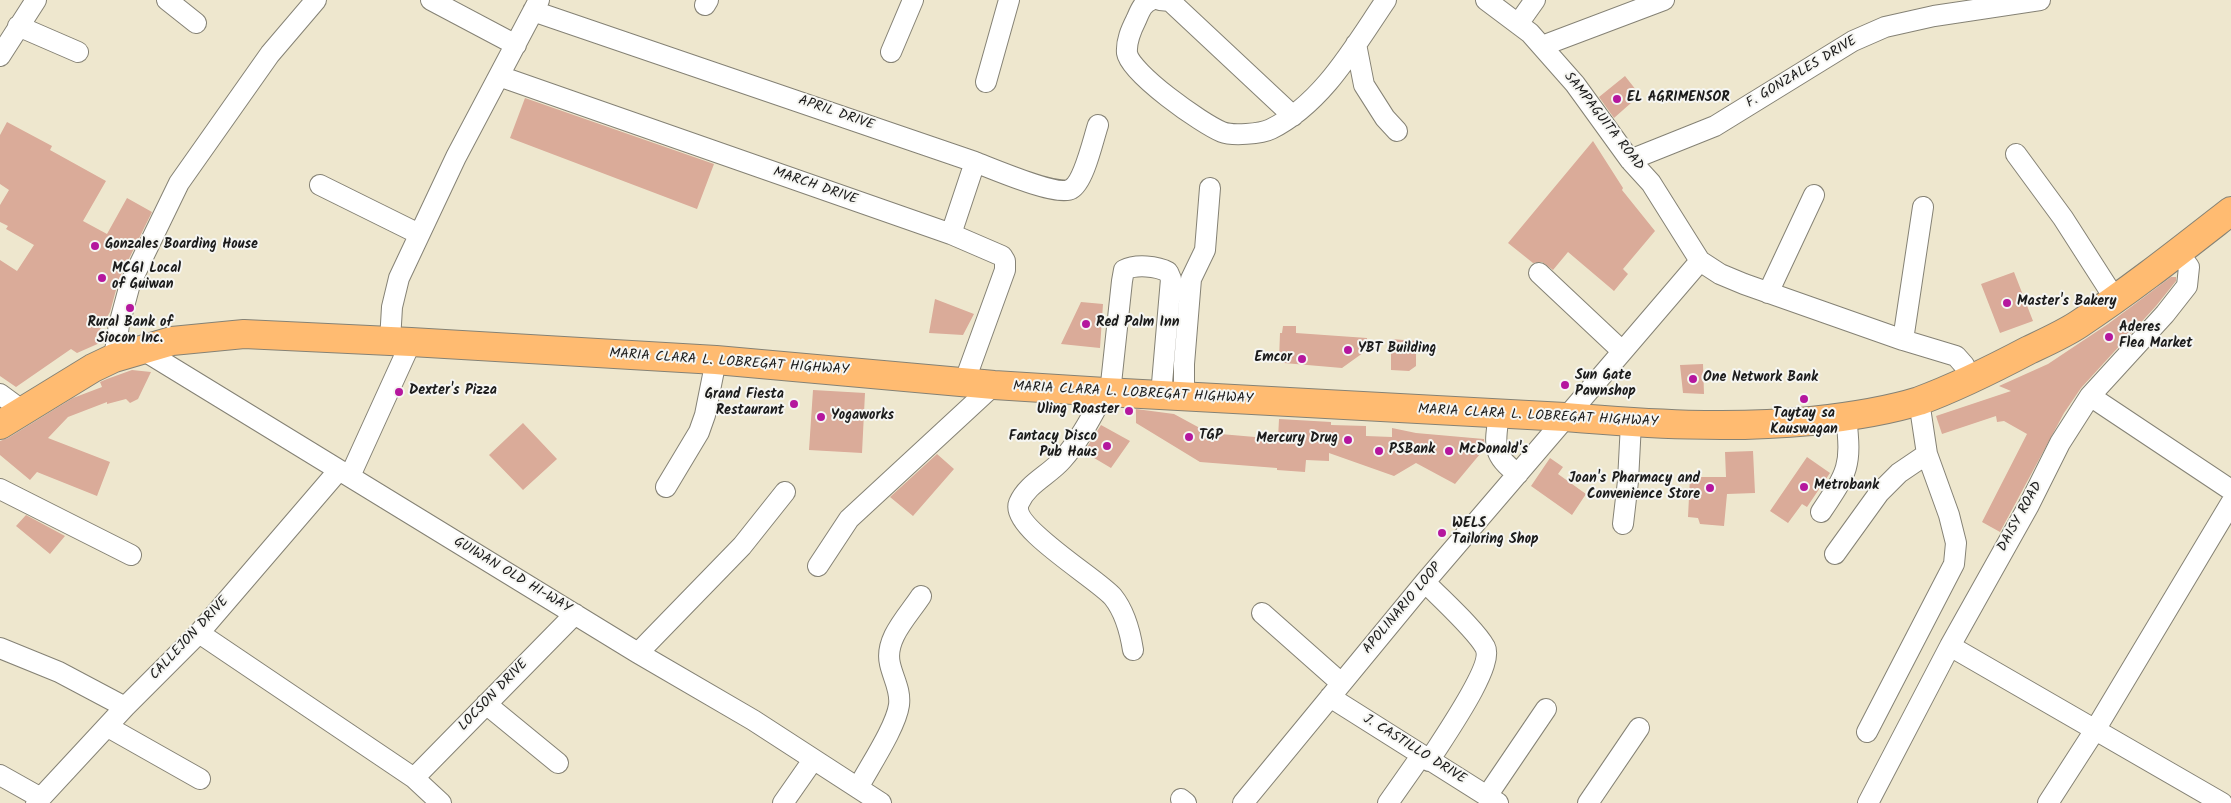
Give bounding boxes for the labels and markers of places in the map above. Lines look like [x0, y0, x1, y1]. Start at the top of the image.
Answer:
place label: EL AGRIMENSOR [1627, 91, 1730, 107]
marker: EL AGRIMENSOR [1611, 93, 1623, 105]
place label: Gonzales Boarding House [105, 238, 258, 254]
marker: Gonzales Boarding House [89, 240, 101, 252]
place label: MCGI Local of Guiwan [112, 262, 181, 294]
marker: MCGI Local of Guiwan [96, 272, 108, 284]
place label: Master's Bakery [2017, 295, 2116, 311]
marker: Master's Bakery [2001, 297, 2013, 309]
marker: Rural Bank of Siocon Inc. [124, 302, 136, 314]
place label: Rural Bank of Siocon Inc. [88, 316, 172, 348]
place label: Red Palm Inn [1096, 316, 1179, 332]
marker: Red Palm Inn [1080, 318, 1092, 330]
place label: Aderes Flea Market [2119, 321, 2193, 354]
marker: Aderes Flea Market [2103, 331, 2115, 343]
place label: YBT Building [1358, 342, 1436, 358]
marker: YBT Building [1342, 344, 1354, 356]
place label: Emcor [1255, 351, 1292, 367]
marker: Emcor [1296, 353, 1308, 365]
place label: Sun Gate Pawnshop [1575, 369, 1636, 402]
place label: One Network Bank [1703, 371, 1818, 387]
marker: One Network Bank [1687, 373, 1699, 385]
marker: Sun Gate Pawnshop [1559, 379, 1571, 391]
place label: Dexter's Pizza [409, 384, 497, 400]
marker: Dexter's Pizza [393, 386, 405, 398]
place label: Grand Fiesta Restaurant [705, 388, 784, 421]
marker: Taytay sa Kauswagan [1798, 393, 1810, 405]
marker: Grand Fiesta Restaurant [788, 398, 800, 410]
place label: Uling Roaster [1037, 403, 1119, 419]
marker: Uling Roaster [1123, 405, 1135, 417]
place label: Taytay sa Kauswagan [1770, 407, 1838, 440]
place label: Yogaworks [831, 409, 894, 425]
marker: Yogaworks [815, 411, 827, 423]
place label: TGP [1199, 429, 1223, 445]
place label: Fantacy Disco Pub Haus [1009, 430, 1097, 462]
marker: TGP [1183, 431, 1195, 443]
place label: Mercury Drug [1256, 432, 1338, 448]
marker: Mercury Drug [1342, 434, 1354, 446]
marker: Fantacy Disco Pub Haus [1101, 440, 1113, 452]
place label: PSBank [1389, 443, 1435, 459]
place label: McDonald's [1459, 443, 1528, 459]
marker: PSBank [1373, 445, 1385, 457]
marker: McDonald's [1443, 445, 1455, 457]
place label: Joan's Pharmacy and Convenience Store [1569, 472, 1700, 504]
place label: Metrobank [1814, 479, 1879, 495]
marker: Metrobank [1798, 481, 1810, 493]
marker: Joan's Pharmacy and Convenience Store [1704, 482, 1716, 494]
place label: WELS Tailoring Shop [1452, 517, 1539, 550]
marker: WELS Tailoring Shop [1436, 527, 1448, 539]

